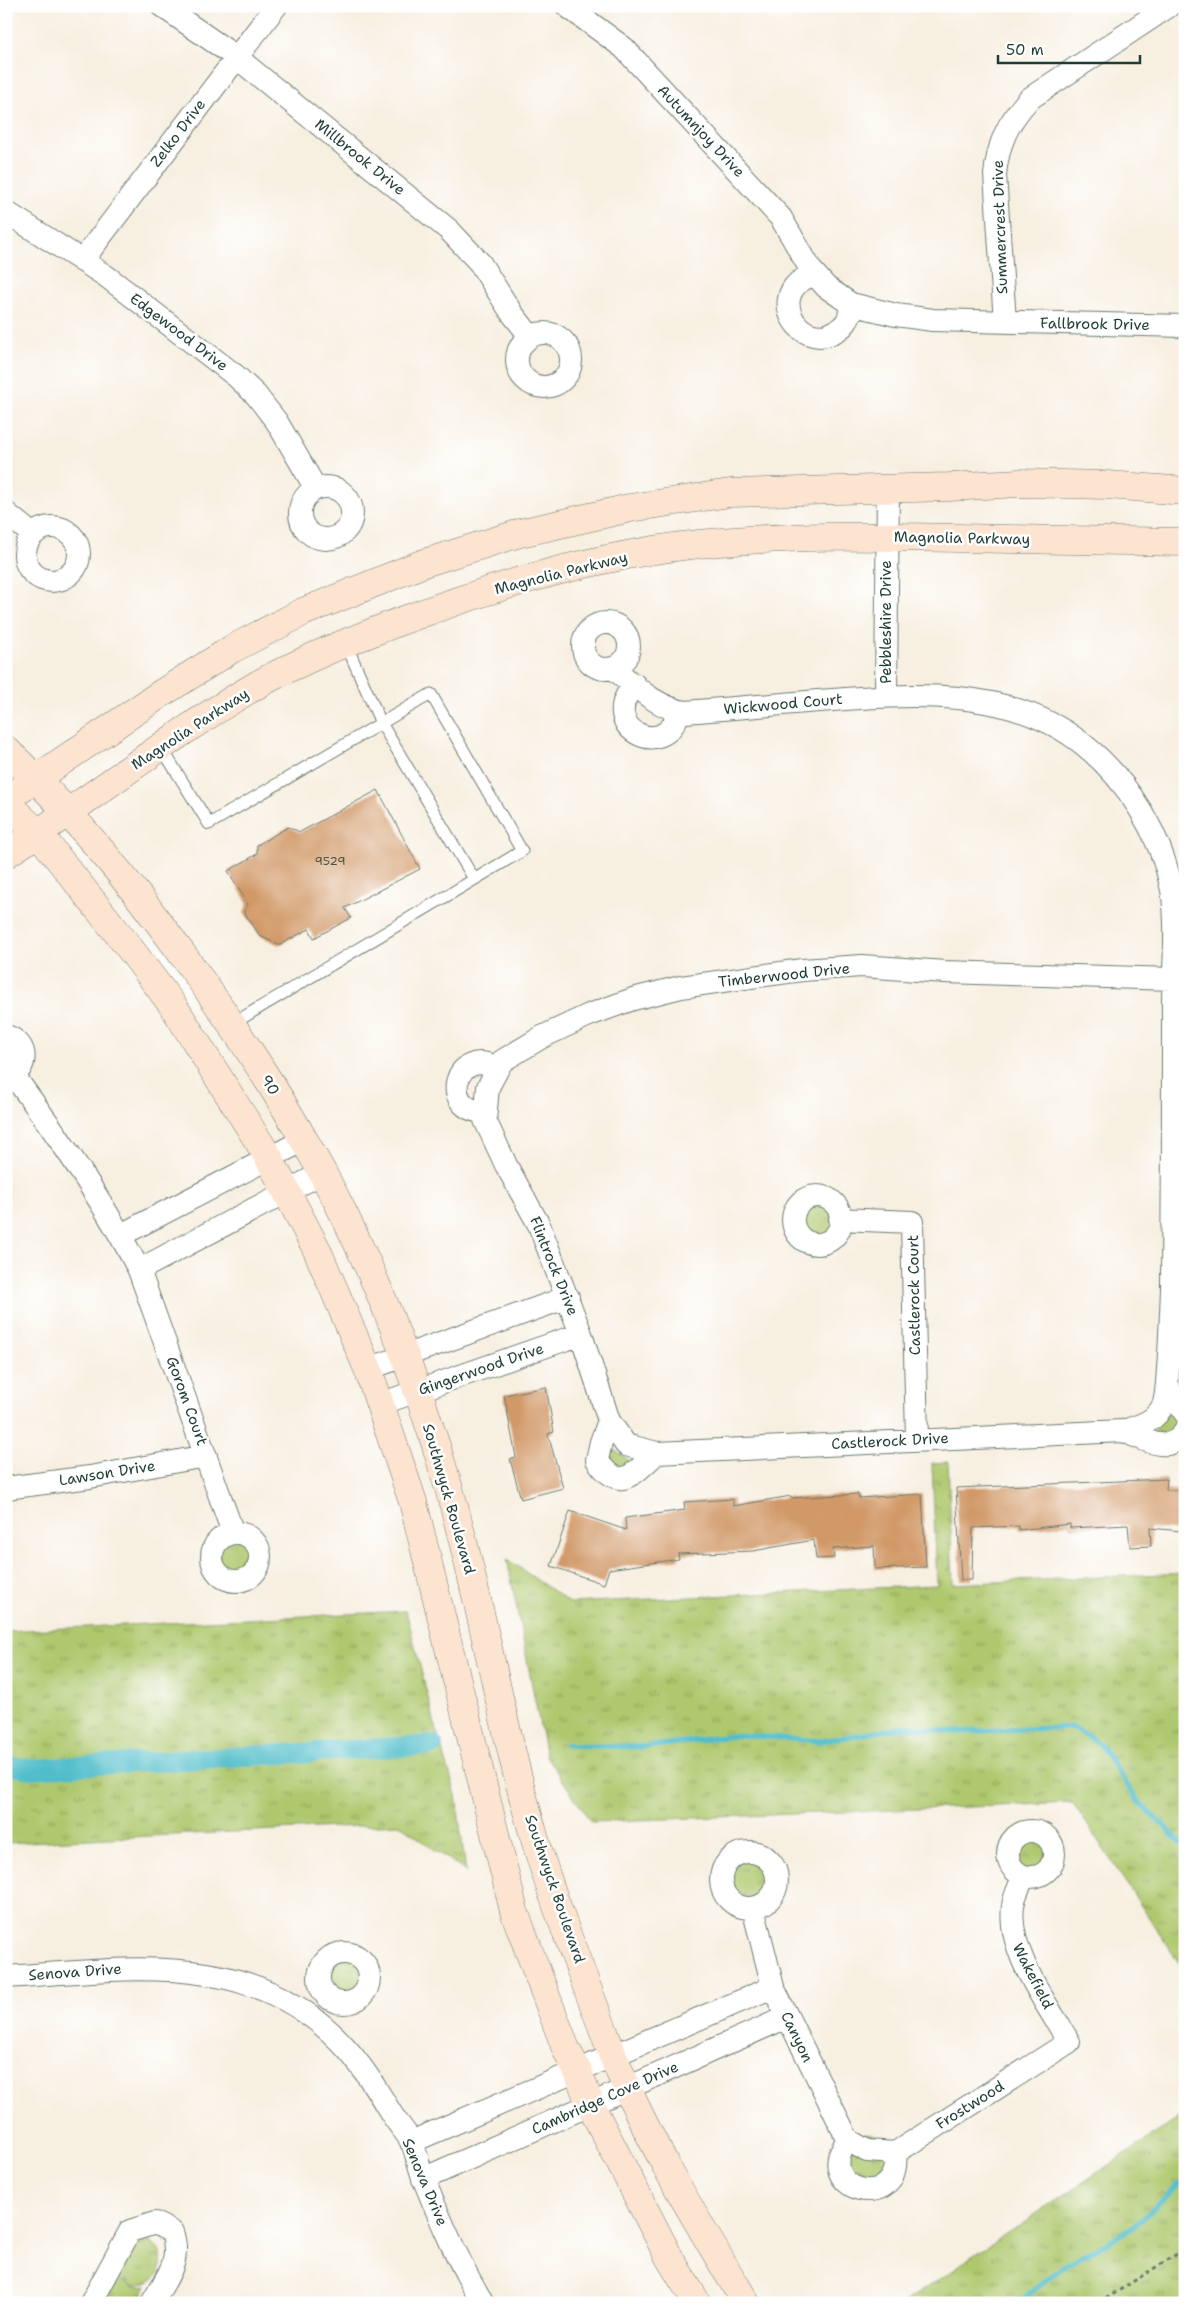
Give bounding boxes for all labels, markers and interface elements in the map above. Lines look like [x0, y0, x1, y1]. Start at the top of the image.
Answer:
scale bar [998, 32, 1141, 64]
text: 50 m [1006, 40, 1044, 60]
street label: Autumnjoy Drive [653, 80, 749, 182]
street label: Zelko Drive [146, 95, 210, 171]
street label: Millbrook Drive [310, 114, 410, 200]
street label: Summercrest Drive [988, 160, 1012, 294]
street label: Edgewood Drive [126, 288, 232, 376]
street label: Fallbrook Drive [1040, 313, 1150, 335]
street label: Magnolia Parkway [894, 527, 1030, 549]
street label: Magnolia Parkway [492, 547, 630, 599]
street label: Pebbleshire Drive [876, 560, 896, 684]
street label: Magnolia Parkway [127, 684, 253, 774]
street label: Wickwood Court [723, 689, 843, 719]
house number: 9529 [314, 853, 346, 869]
street label: Timberwood Drive [717, 958, 851, 992]
street label: 90 [256, 1071, 284, 1099]
street label: Flintrock Drive [525, 1213, 583, 1319]
street label: Castlerock Court [903, 1235, 925, 1355]
street label: Gingerwood Drive [416, 1338, 546, 1400]
street label: Gorom Court [162, 1354, 212, 1448]
street label: Southwyck Boulevard [418, 1421, 480, 1577]
street label: Castlerock Drive [831, 1428, 949, 1454]
street label: Lawson Drive [57, 1456, 157, 1490]
street label: Southwyck Boulevard [520, 1812, 590, 1966]
street label: Wakefield [1008, 1940, 1058, 2013]
street label: Senova Drive [28, 1959, 122, 1985]
street label: Canyon [776, 2008, 818, 2066]
street label: Cambridge Cove Drive [528, 2057, 682, 2139]
street label: Frostwood [932, 2076, 1008, 2134]
street label: Senova Drive [398, 2135, 452, 2229]

